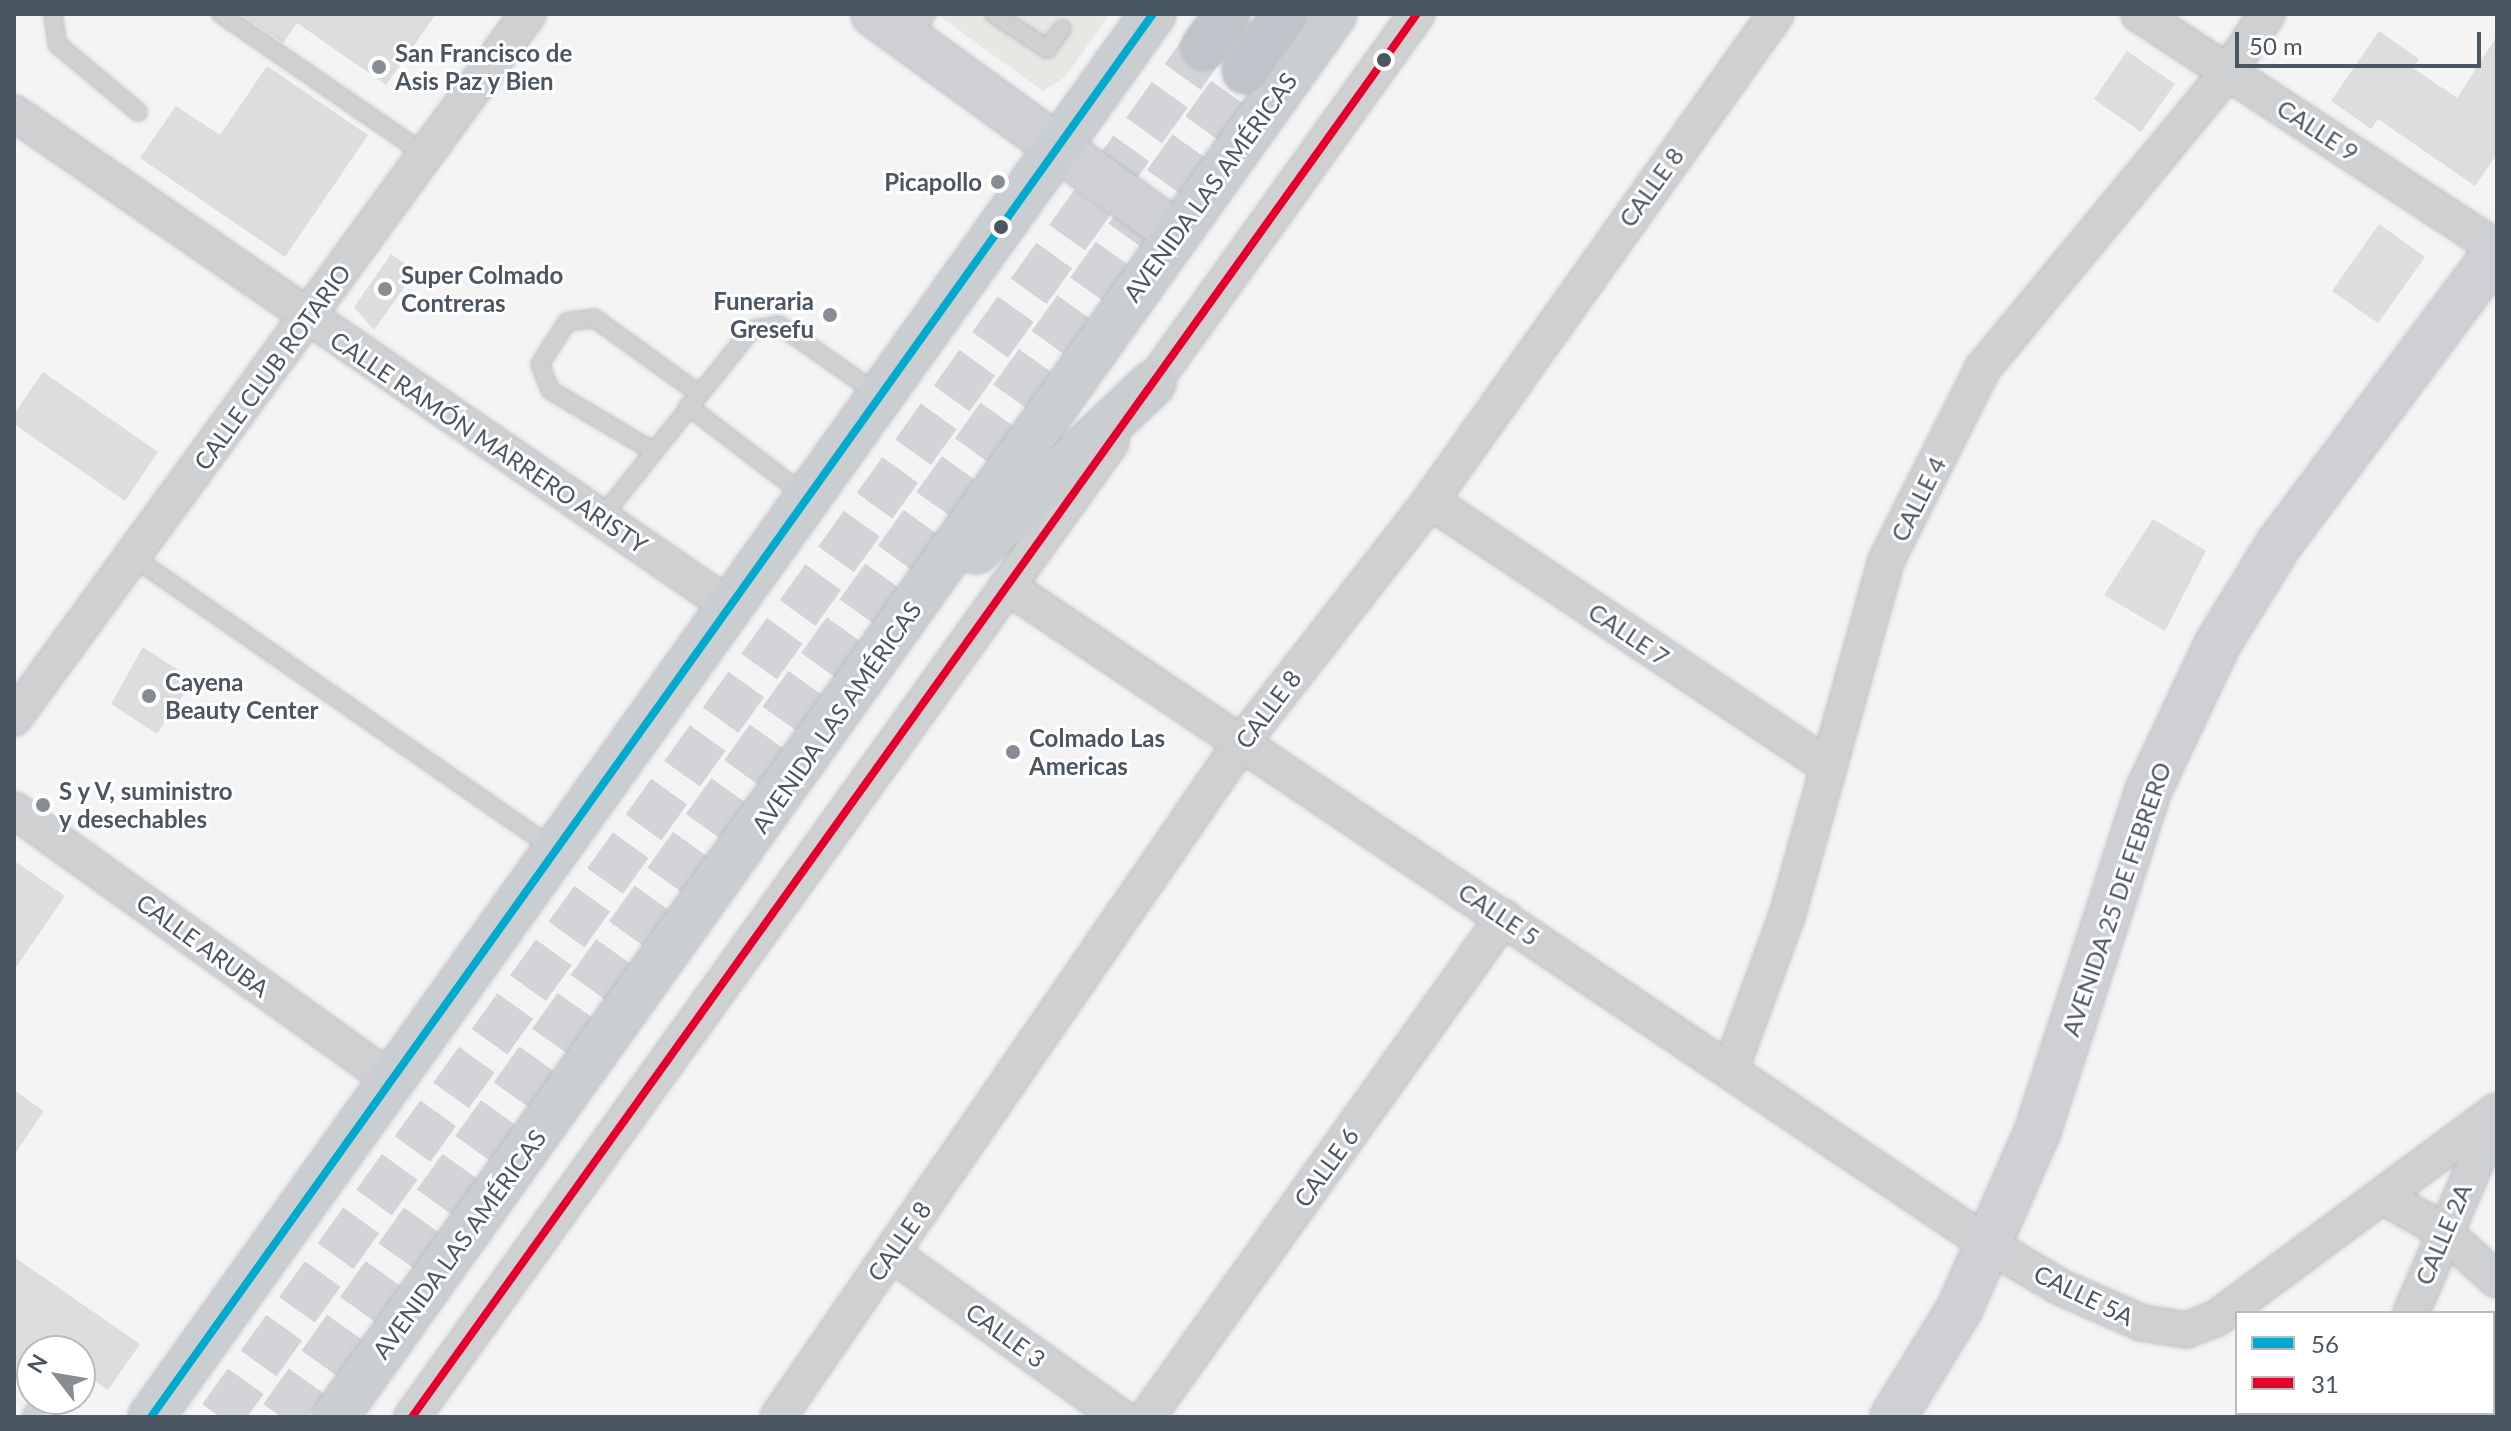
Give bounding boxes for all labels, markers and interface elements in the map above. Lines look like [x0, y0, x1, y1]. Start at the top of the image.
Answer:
scale bar [2239, 16, 2485, 66]
text: 50 m [2249, 31, 2303, 60]
place label: San Francisco de Asis Paz y Bien [395, 39, 572, 95]
unlabelled marker [1376, 52, 1392, 68]
marker: San Francisco de Asis Paz y Bien [370, 58, 388, 76]
street label: AVENIDA LAS AMÉRICAS [1117, 66, 1303, 308]
street label: CALLE 9 [2272, 93, 2364, 167]
street label: CALLE 8 [1613, 142, 1689, 232]
place label: Picapollo [884, 168, 982, 196]
marker: Picapollo [989, 173, 1007, 191]
unlabelled marker [993, 219, 1009, 235]
street label: CALLE CLUB ROTARIO [188, 259, 356, 475]
place label: Super Colmado Contreras [401, 261, 564, 317]
marker: Super Colmado Contreras [376, 280, 394, 298]
place label: Funeraria Gresefu [713, 287, 814, 343]
marker: Funeraria Gresefu [821, 306, 839, 324]
street label: CALLE RAMÓN MARRERO ARISTY [325, 325, 653, 559]
street label: CALLE 4 [1885, 452, 1951, 546]
street label: AVENIDA LAS AMÉRICAS [745, 595, 927, 839]
street label: CALLE 7 [1583, 597, 1675, 671]
street label: CALLE 8 [1229, 664, 1307, 754]
place label: Cayena Beauty Center [165, 668, 319, 724]
marker: Cayena Beauty Center [140, 687, 158, 705]
place label: Colmado Las Americas [1029, 724, 1165, 780]
marker: Colmado Las Americas [1004, 743, 1022, 761]
street label: AVENIDA 25 DE FEBRERO [2055, 758, 2177, 1040]
place label: S y V, suministro y desechables [59, 777, 235, 833]
marker: S y V, suministro y desechables [34, 796, 52, 814]
street label: CALLE 5 [1453, 877, 1545, 951]
street label: CALLE ARUBA [131, 887, 275, 1003]
street label: CALLE 6 [1288, 1122, 1364, 1212]
street label: AVENIDA LAS AMÉRICAS [366, 1123, 552, 1365]
street label: CALLE 2A [2409, 1179, 2477, 1289]
street label: CALLE 8 [861, 1196, 937, 1286]
street label: CALLE 5A [2030, 1259, 2138, 1331]
street label: CALLE 3 [961, 1297, 1051, 1373]
legend [2235, 1311, 2495, 1415]
text: 56 [2311, 1329, 2339, 1358]
north arrow [16, 1335, 96, 1415]
text: N [21, 1349, 53, 1378]
text: 31 [2311, 1369, 2339, 1398]

